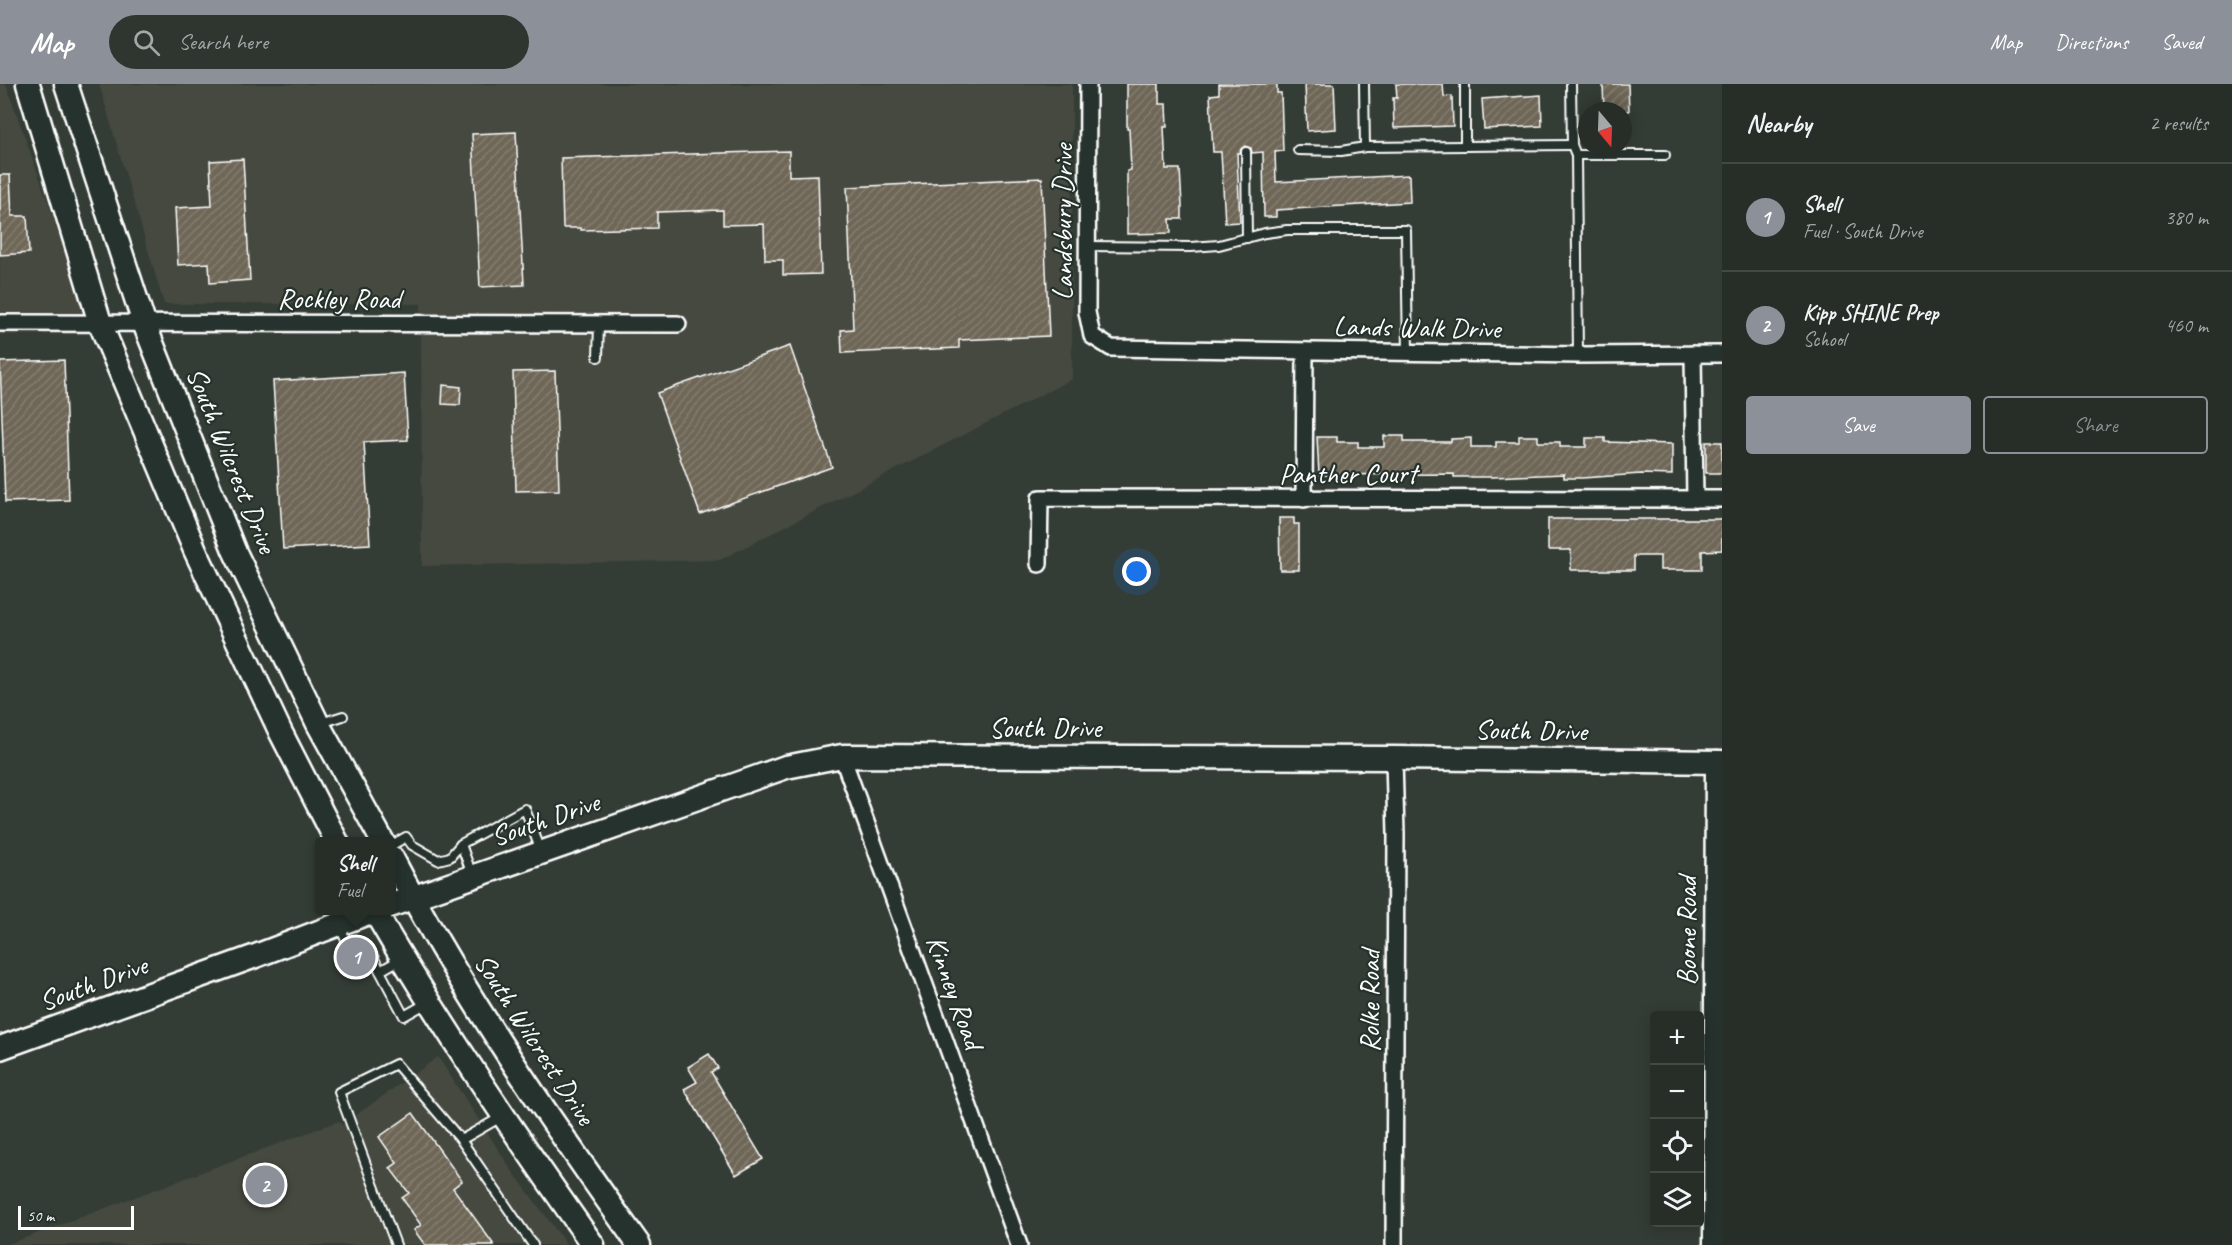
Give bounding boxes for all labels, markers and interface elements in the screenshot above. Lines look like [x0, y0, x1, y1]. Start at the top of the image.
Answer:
search box [109, 15, 529, 69]
text: Map [30, 25, 73, 60]
icon: search [130, 26, 163, 59]
text: Search here [178, 28, 268, 56]
text: Map [1990, 29, 2022, 55]
text: Directions [2055, 29, 2128, 55]
text: Saved [2161, 29, 2202, 55]
north arrow [1578, 102, 1632, 156]
text: Nearby [1746, 107, 1811, 140]
text: 2 results [2149, 111, 2208, 136]
street label: Landsbury Drive [1045, 142, 1080, 300]
text: Shell [1803, 191, 1840, 219]
text: 1 [1761, 205, 1770, 230]
text: 380 m [2165, 205, 2208, 230]
text: Fuel · South Drive [1803, 219, 1923, 244]
street label: Rockley Road [278, 281, 404, 316]
text: Kipp SHINE Prep [1803, 299, 1938, 327]
street label: Lands Walk Drive [1333, 308, 1503, 346]
text: 2 [1761, 313, 1770, 338]
text: 460 m [2165, 313, 2208, 338]
text: School [1803, 327, 1846, 352]
street label: South Wilcrest Drive [179, 362, 286, 560]
button: Save [1746, 396, 1971, 454]
button: Share [1983, 396, 2208, 454]
street label: Panther Court [1279, 456, 1420, 491]
your location [1122, 557, 1151, 586]
street label: South Drive [989, 710, 1103, 745]
street label: South Drive [1475, 712, 1589, 749]
street label: South Drive [486, 784, 606, 854]
popup [315, 837, 396, 915]
text: Shell [337, 850, 374, 878]
street label: Boone Road [1669, 873, 1704, 985]
text: Fuel [337, 878, 363, 903]
street label: Kinney Road [918, 931, 993, 1057]
pin: 1 [336, 934, 376, 980]
street label: Rolke Road [1352, 946, 1387, 1052]
street label: South Drive [34, 947, 153, 1019]
street label: South Wilcrest Drive [467, 947, 604, 1133]
map controls [1650, 1011, 1704, 1227]
button: + [1650, 1011, 1704, 1065]
button: − [1650, 1065, 1704, 1119]
button: locate [1650, 1119, 1704, 1173]
pin: 2 [246, 1162, 284, 1208]
button: layers [1650, 1173, 1704, 1227]
scale bar [18, 1203, 134, 1230]
text: 50 m [27, 1206, 54, 1226]

